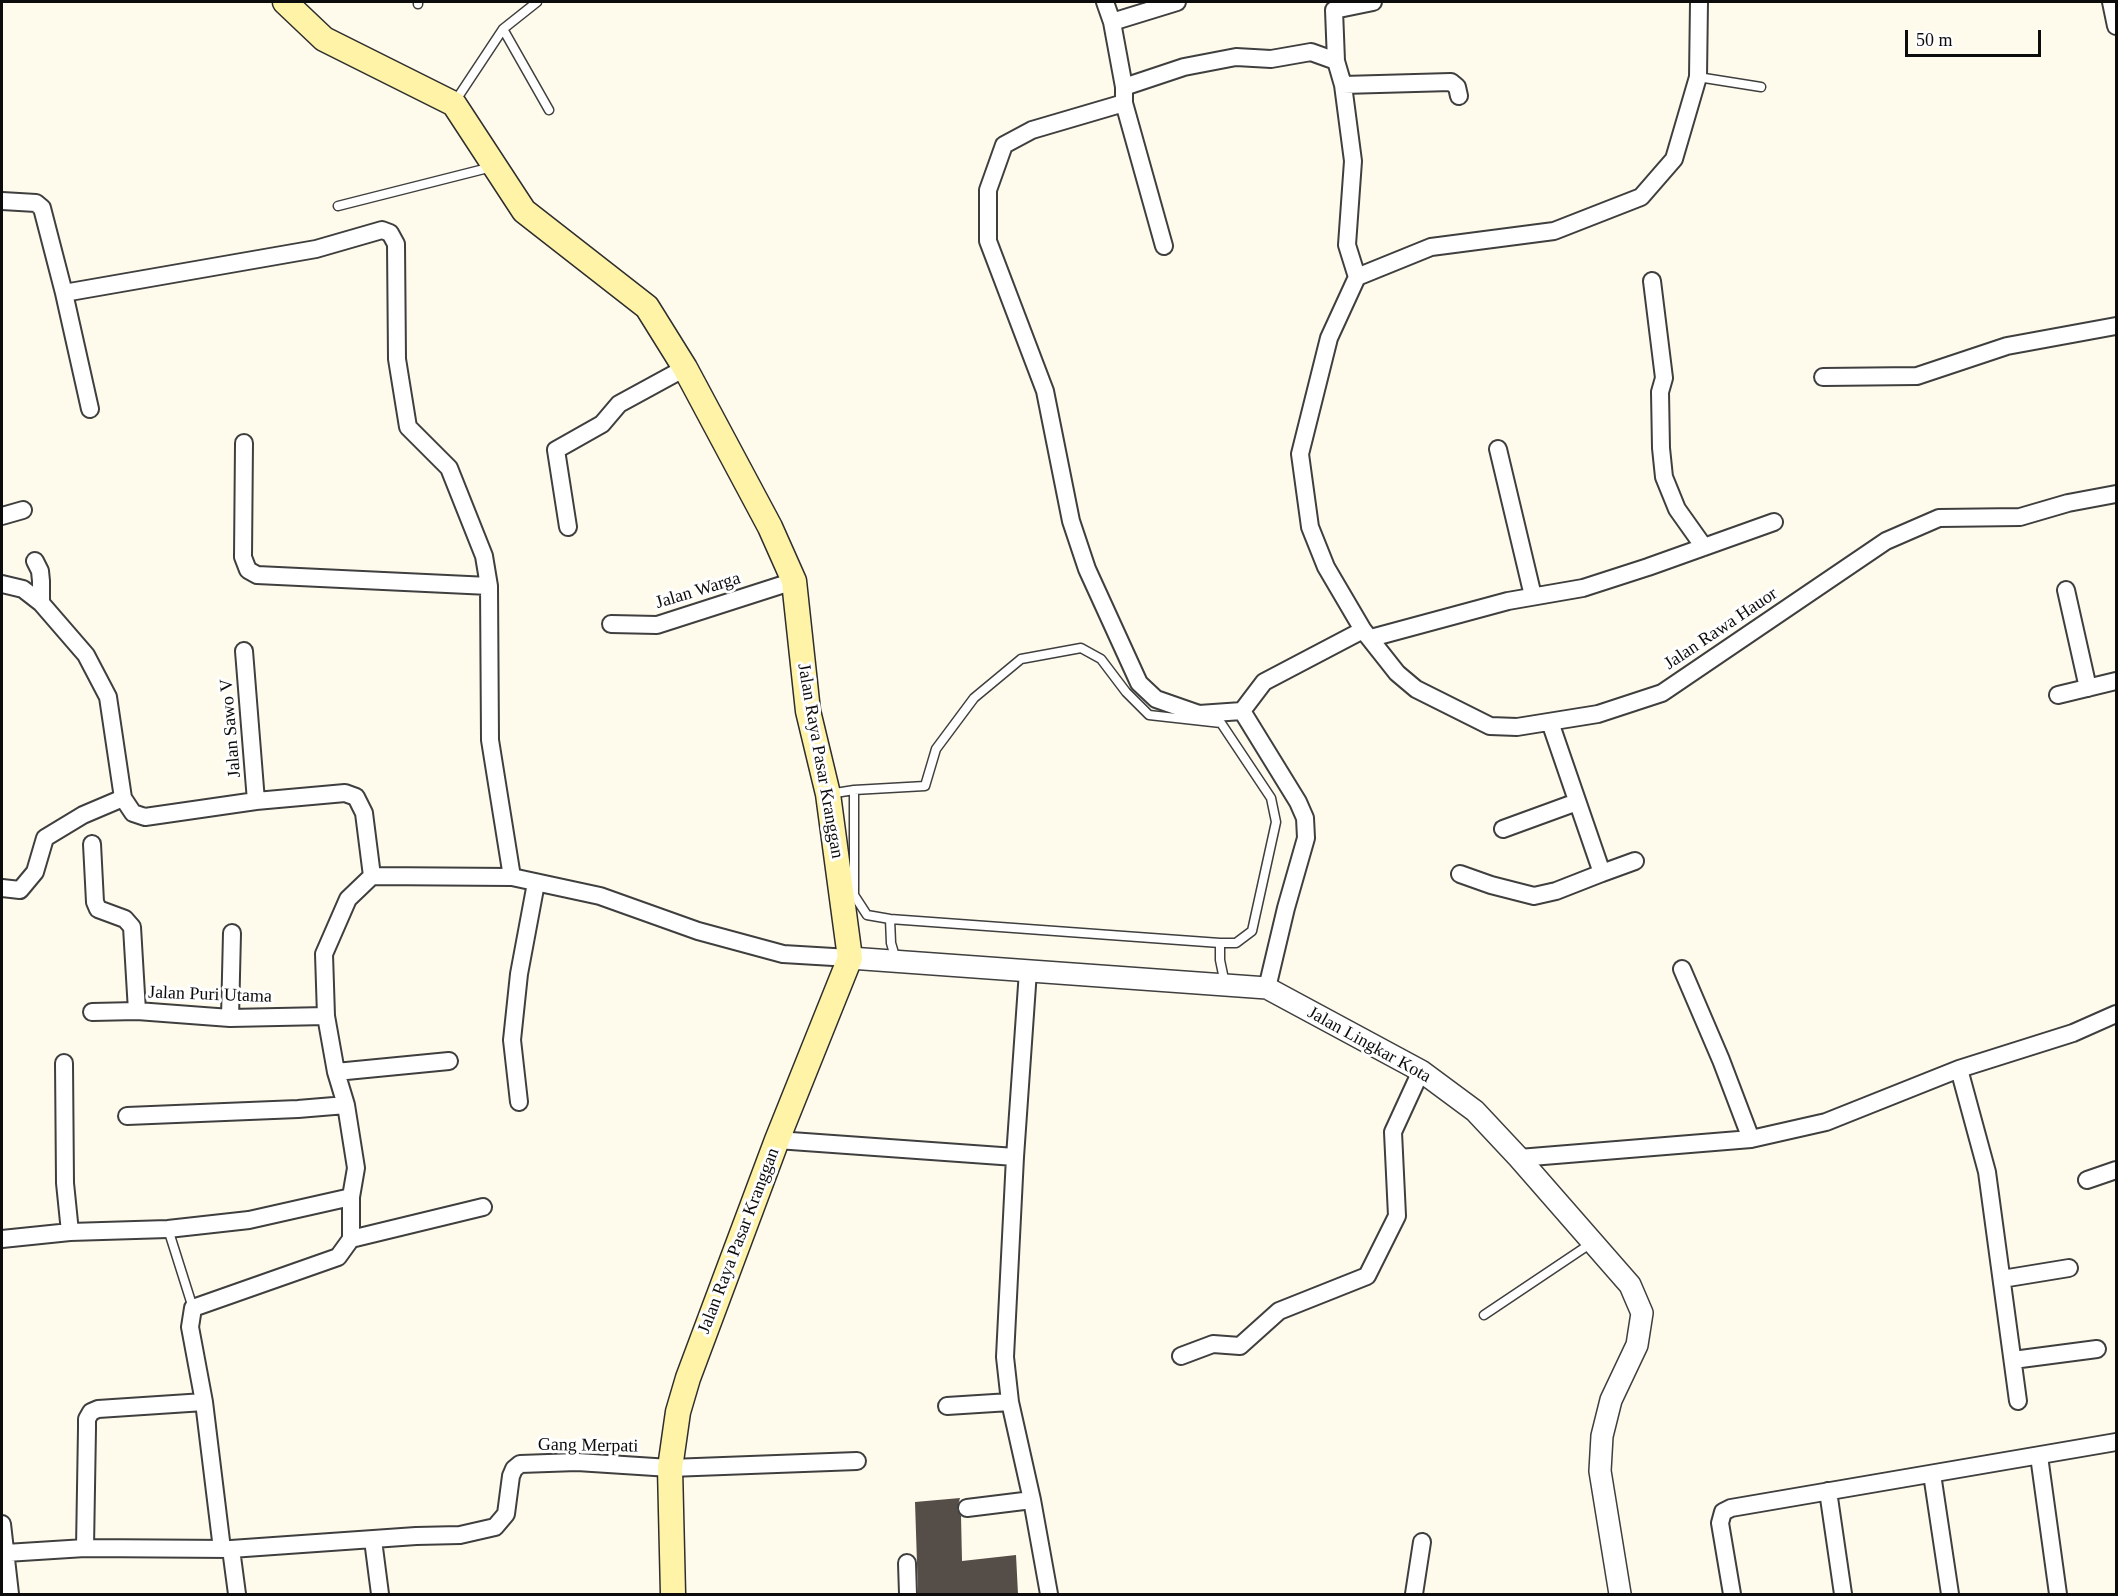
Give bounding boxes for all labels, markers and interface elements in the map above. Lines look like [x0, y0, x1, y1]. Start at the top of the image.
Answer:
scale bar [1908, 18, 2044, 56]
text: 50 m [1916, 30, 1953, 50]
street label: Jalan Warga [653, 568, 743, 614]
street label: Jalan Rawa Hauor [1660, 583, 1782, 675]
street label: Jalan Raya Pasar Kranggan [792, 662, 848, 860]
street label: Jalan Sawo V [216, 678, 246, 778]
street label: Jalan Puri Utama [148, 982, 272, 1008]
street label: Jalan Lingkar Kota [1303, 1002, 1435, 1088]
street label: Jalan Raya Pasar Kranggan [694, 1145, 784, 1337]
street label: Gang Merpati [538, 1434, 638, 1458]

